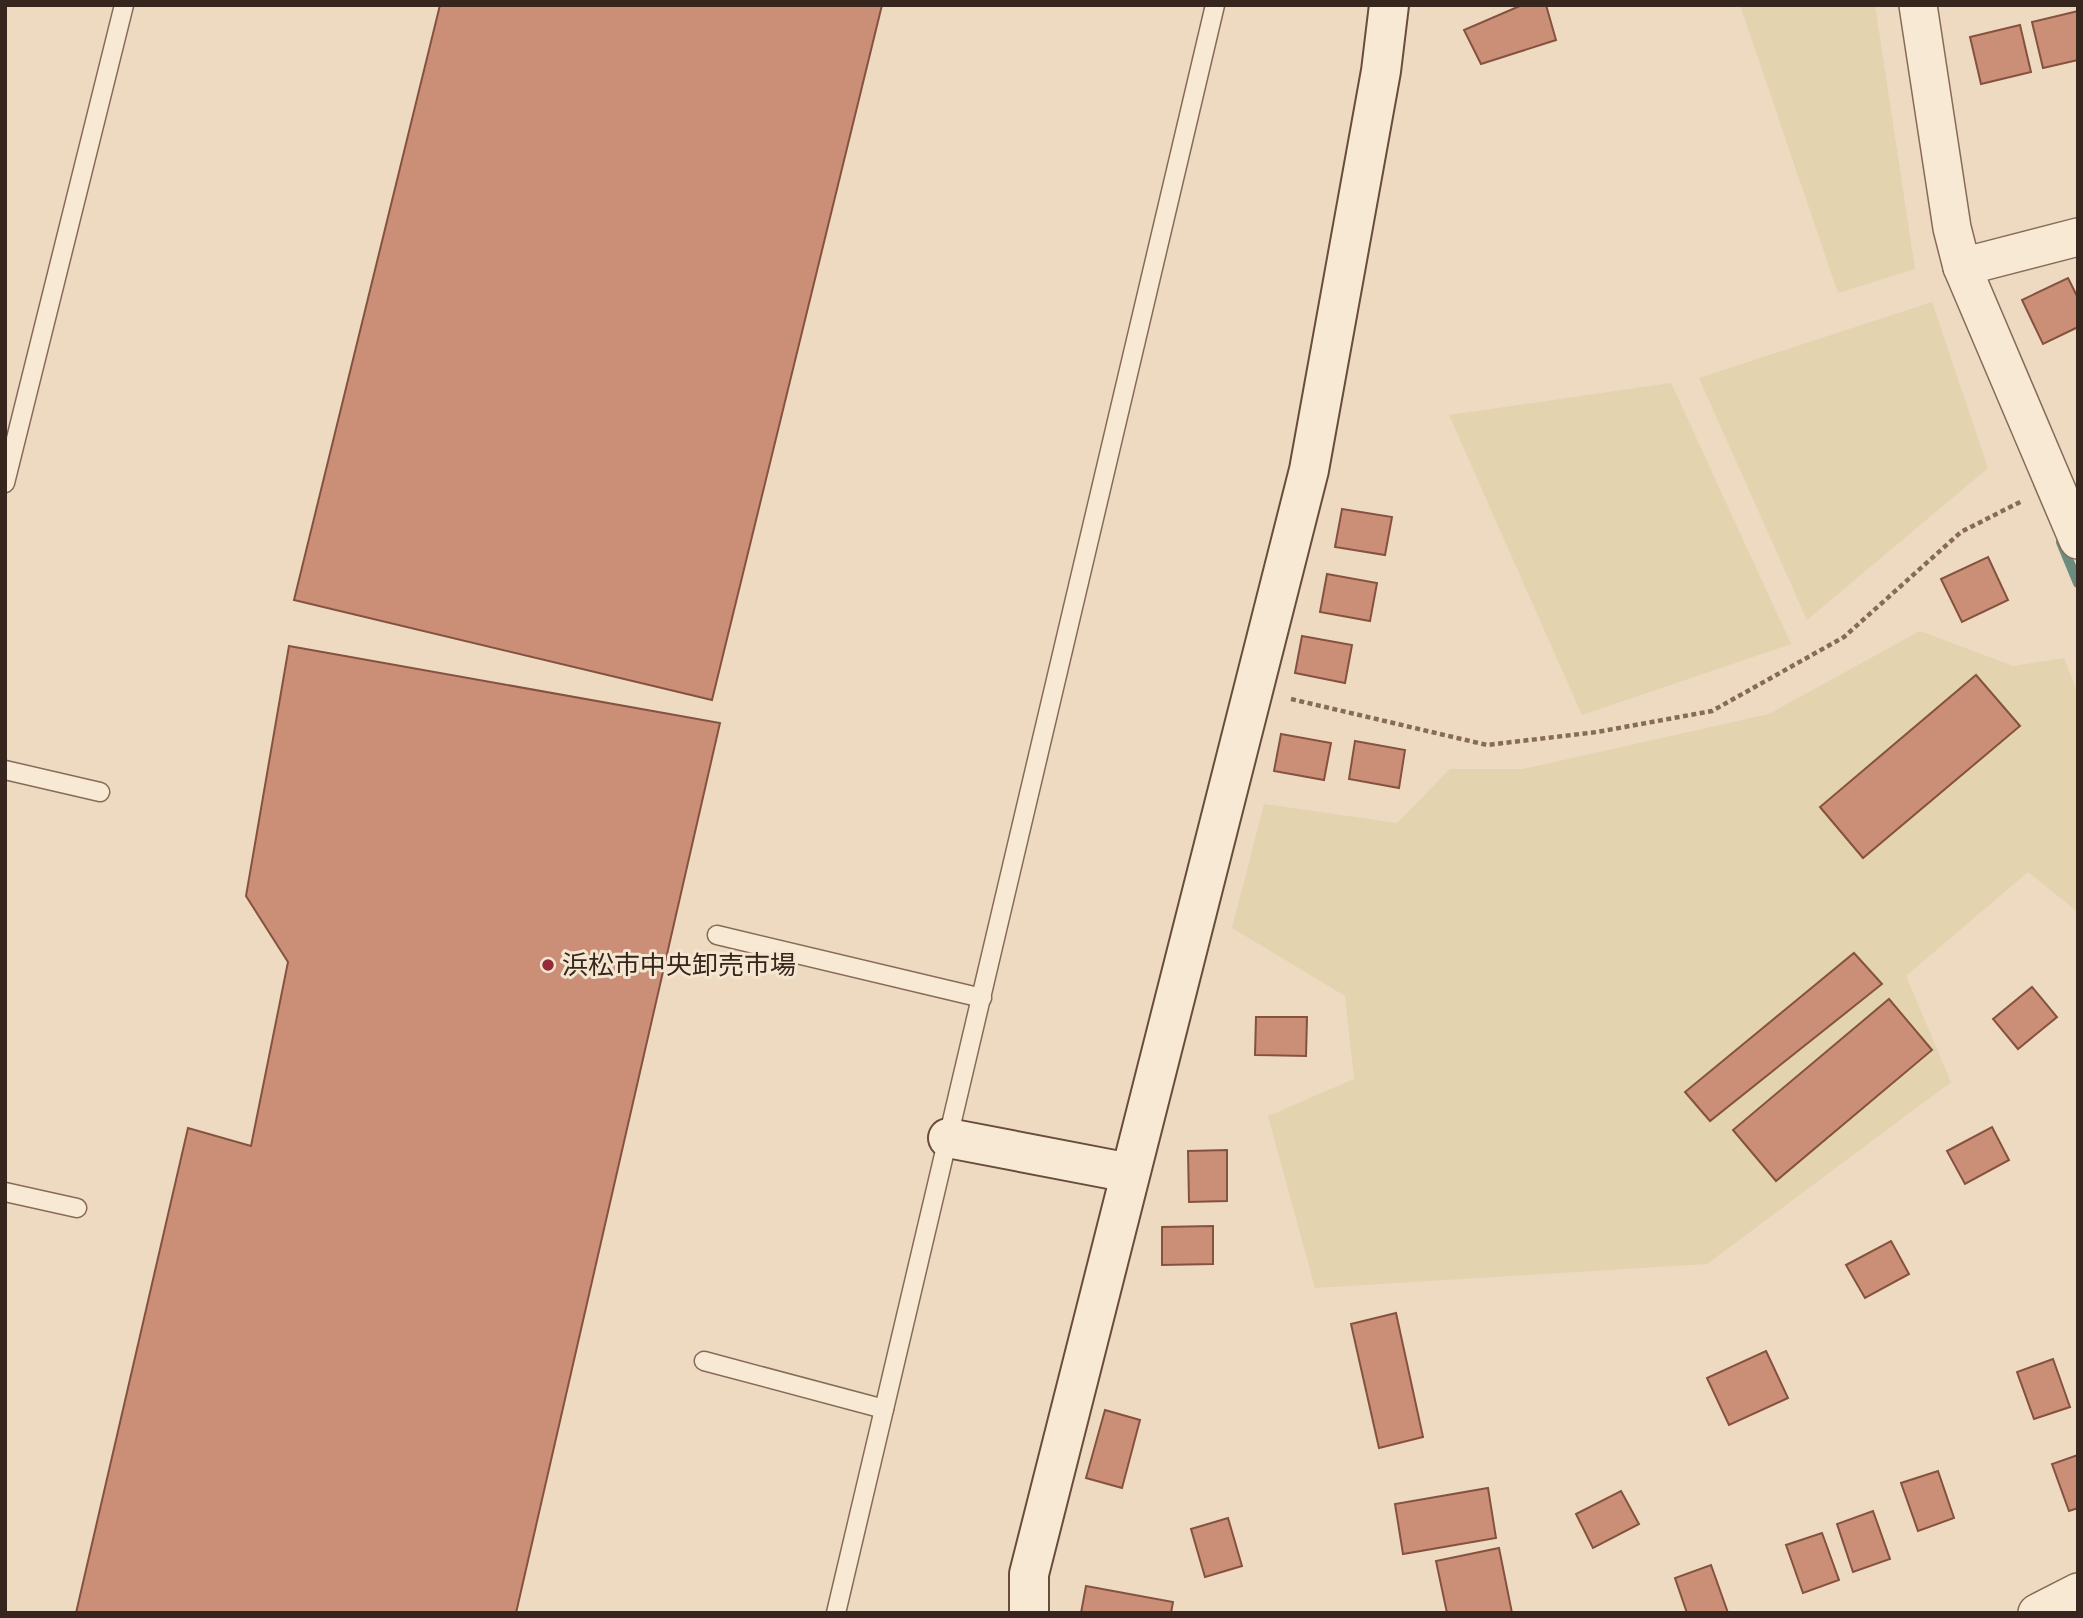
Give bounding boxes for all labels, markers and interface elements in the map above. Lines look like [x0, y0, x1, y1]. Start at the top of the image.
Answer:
place label: 浜松市中央卸売市場 [562, 949, 796, 981]
marker: 浜松市中央卸売市場 [540, 957, 556, 973]

